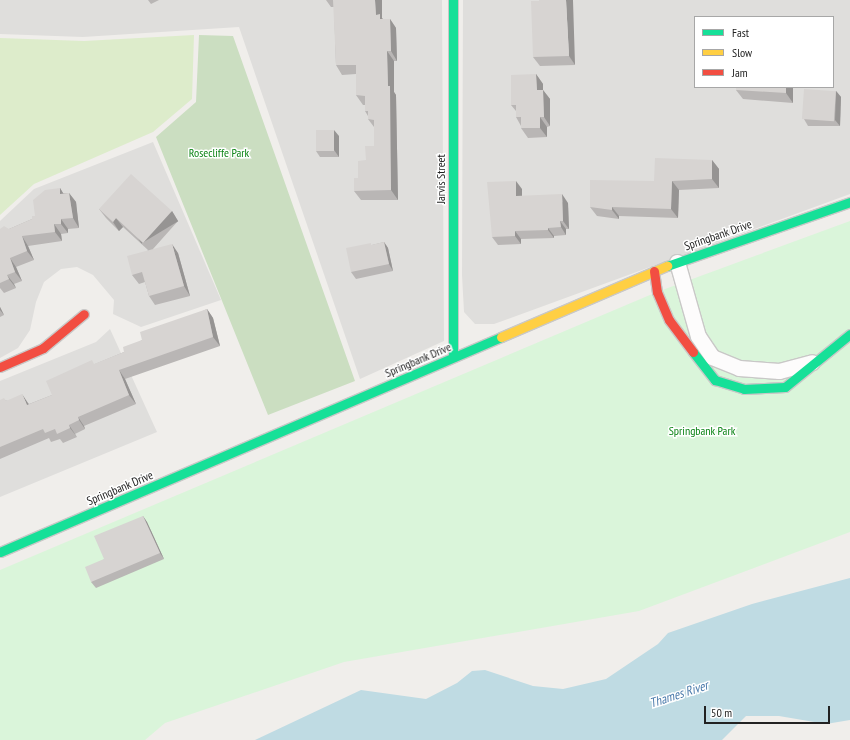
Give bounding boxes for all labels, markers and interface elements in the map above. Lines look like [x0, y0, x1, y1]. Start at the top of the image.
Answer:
legend [694, 16, 834, 88]
text: Fast [732, 25, 749, 40]
text: Slow [732, 45, 752, 60]
text: Jam [732, 65, 748, 80]
park label: Rosecliffe Park [189, 146, 249, 160]
street label: Jarvis Street [434, 154, 448, 204]
street label: Springbank Drive [682, 217, 754, 253]
street label: Springbank Drive [383, 340, 453, 380]
park label: Springbank Park [668, 424, 736, 438]
street label: Springbank Drive [85, 468, 155, 508]
water label: Thames River [648, 678, 710, 712]
scale bar [706, 698, 832, 724]
text: 50 m [711, 705, 732, 720]

